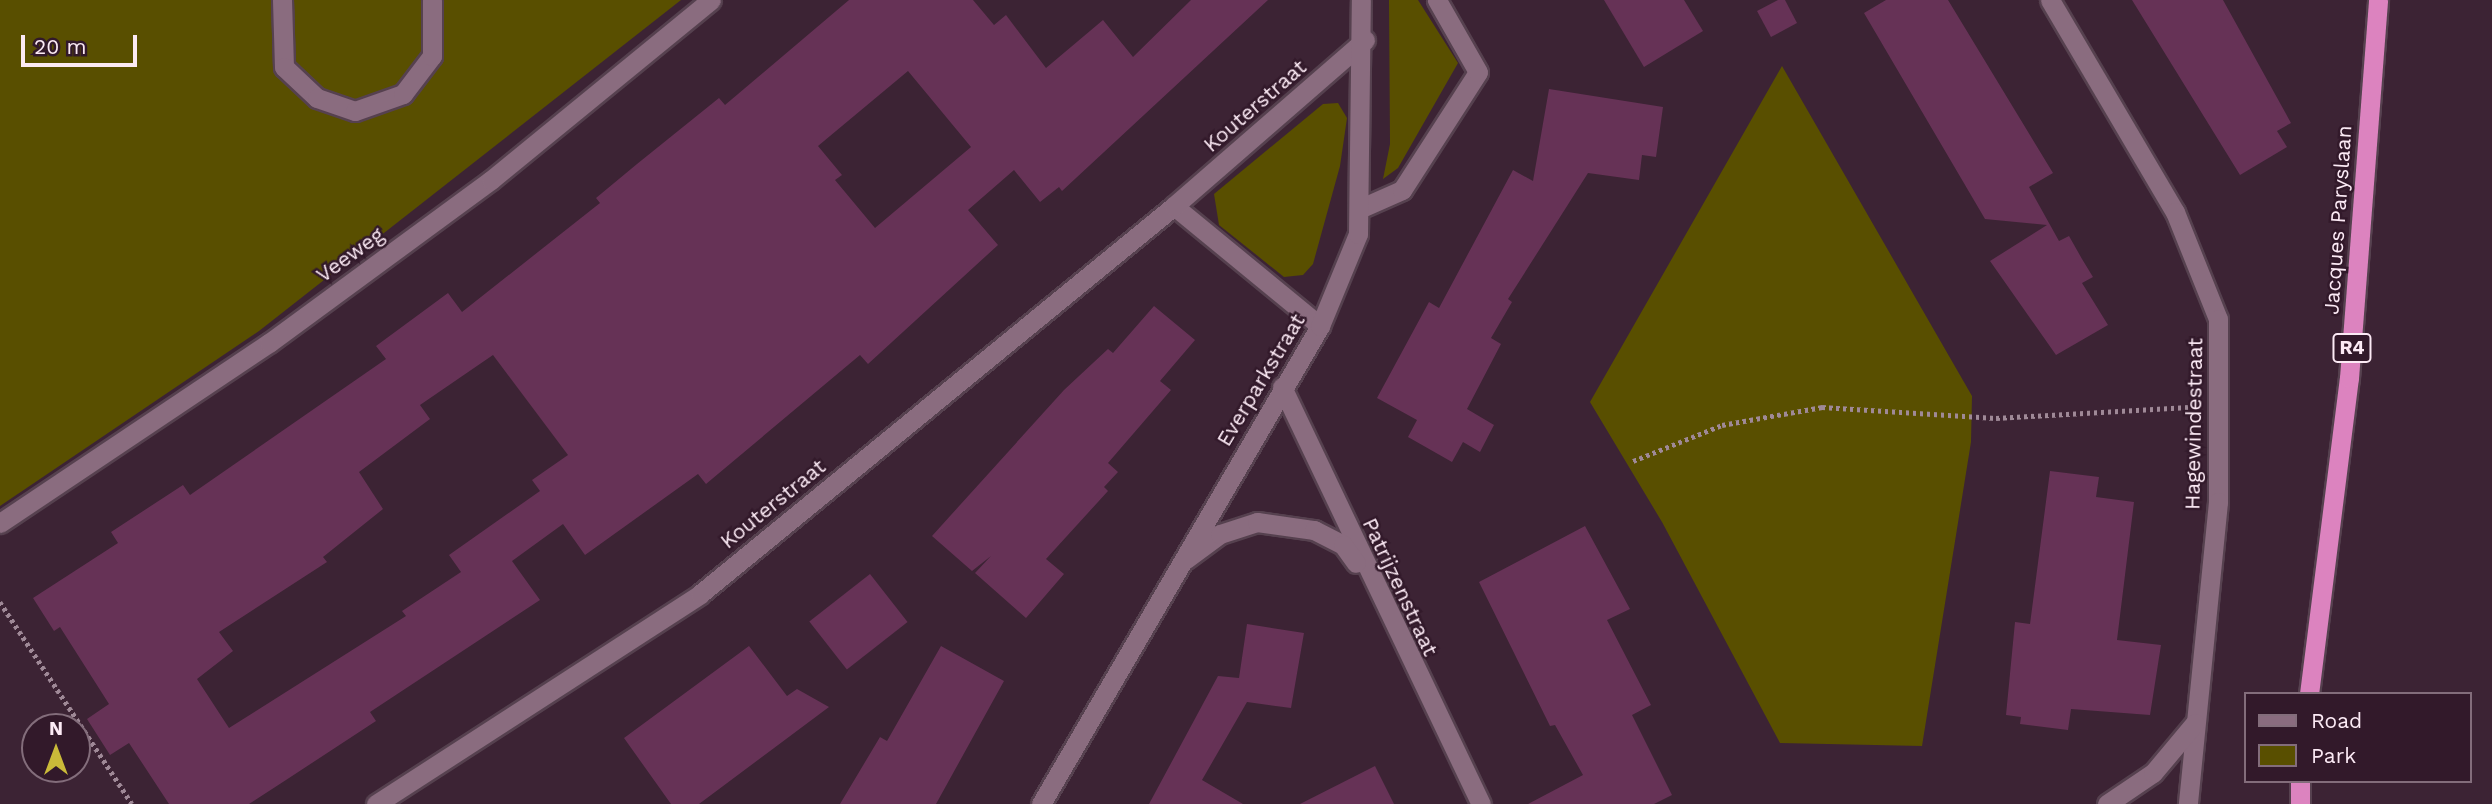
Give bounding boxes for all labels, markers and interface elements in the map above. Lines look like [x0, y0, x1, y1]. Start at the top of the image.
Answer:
scale bar [24, 21, 140, 65]
text: 20 m [34, 34, 86, 59]
street label: Kouterstraat [1199, 55, 1311, 157]
street label: Jacques Paryslaan [2319, 124, 2357, 316]
street label: Veeweg [311, 222, 389, 288]
street label: Everparkstraat [1212, 309, 1310, 451]
road number: R4 [2331, 332, 2373, 364]
street label: Hagewindestraat [2180, 338, 2208, 510]
street label: Kouterstraat [715, 454, 831, 554]
street label: Patrijzenstraat [1357, 514, 1443, 660]
legend [2244, 692, 2471, 783]
text: Road [2311, 708, 2362, 733]
north arrow [21, 713, 91, 783]
text: N [49, 717, 63, 740]
text: Park [2311, 743, 2356, 768]

